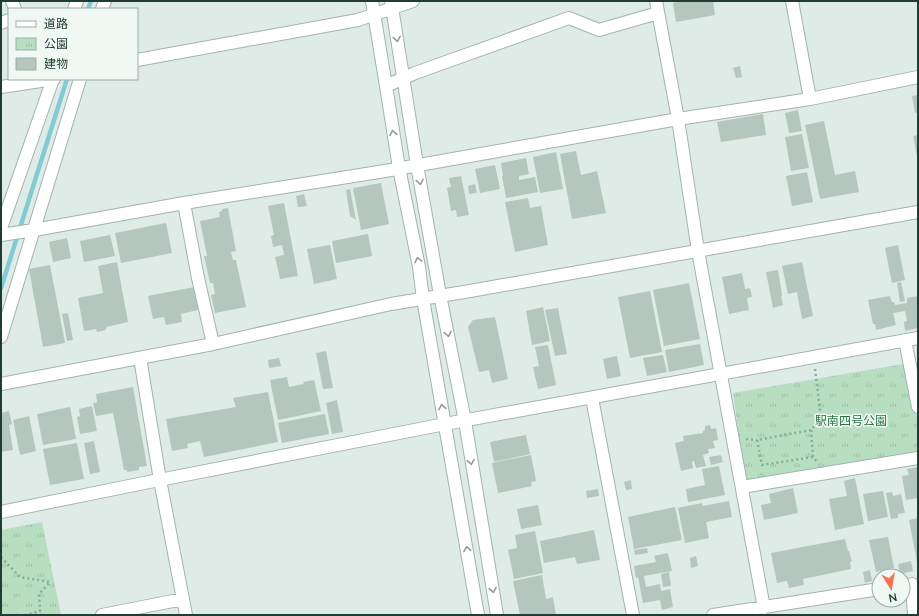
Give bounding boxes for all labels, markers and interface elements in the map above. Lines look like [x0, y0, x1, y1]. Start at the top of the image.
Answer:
legend [8, 8, 138, 80]
text: 道路 [44, 16, 68, 31]
text: 公園 [44, 36, 68, 51]
one-way arrow [392, 36, 401, 43]
text: 建物 [44, 56, 68, 71]
one-way arrow [389, 129, 398, 136]
one-way arrow [416, 178, 424, 185]
one-way arrow [414, 257, 422, 263]
one-way arrow [443, 331, 451, 337]
one-way arrow [439, 404, 447, 410]
park label: 駅南四号公園 [815, 413, 887, 428]
one-way arrow [466, 458, 475, 465]
one-way arrow [463, 546, 471, 552]
north arrow [871, 568, 911, 608]
one-way arrow [488, 587, 496, 593]
text: N [888, 591, 898, 605]

